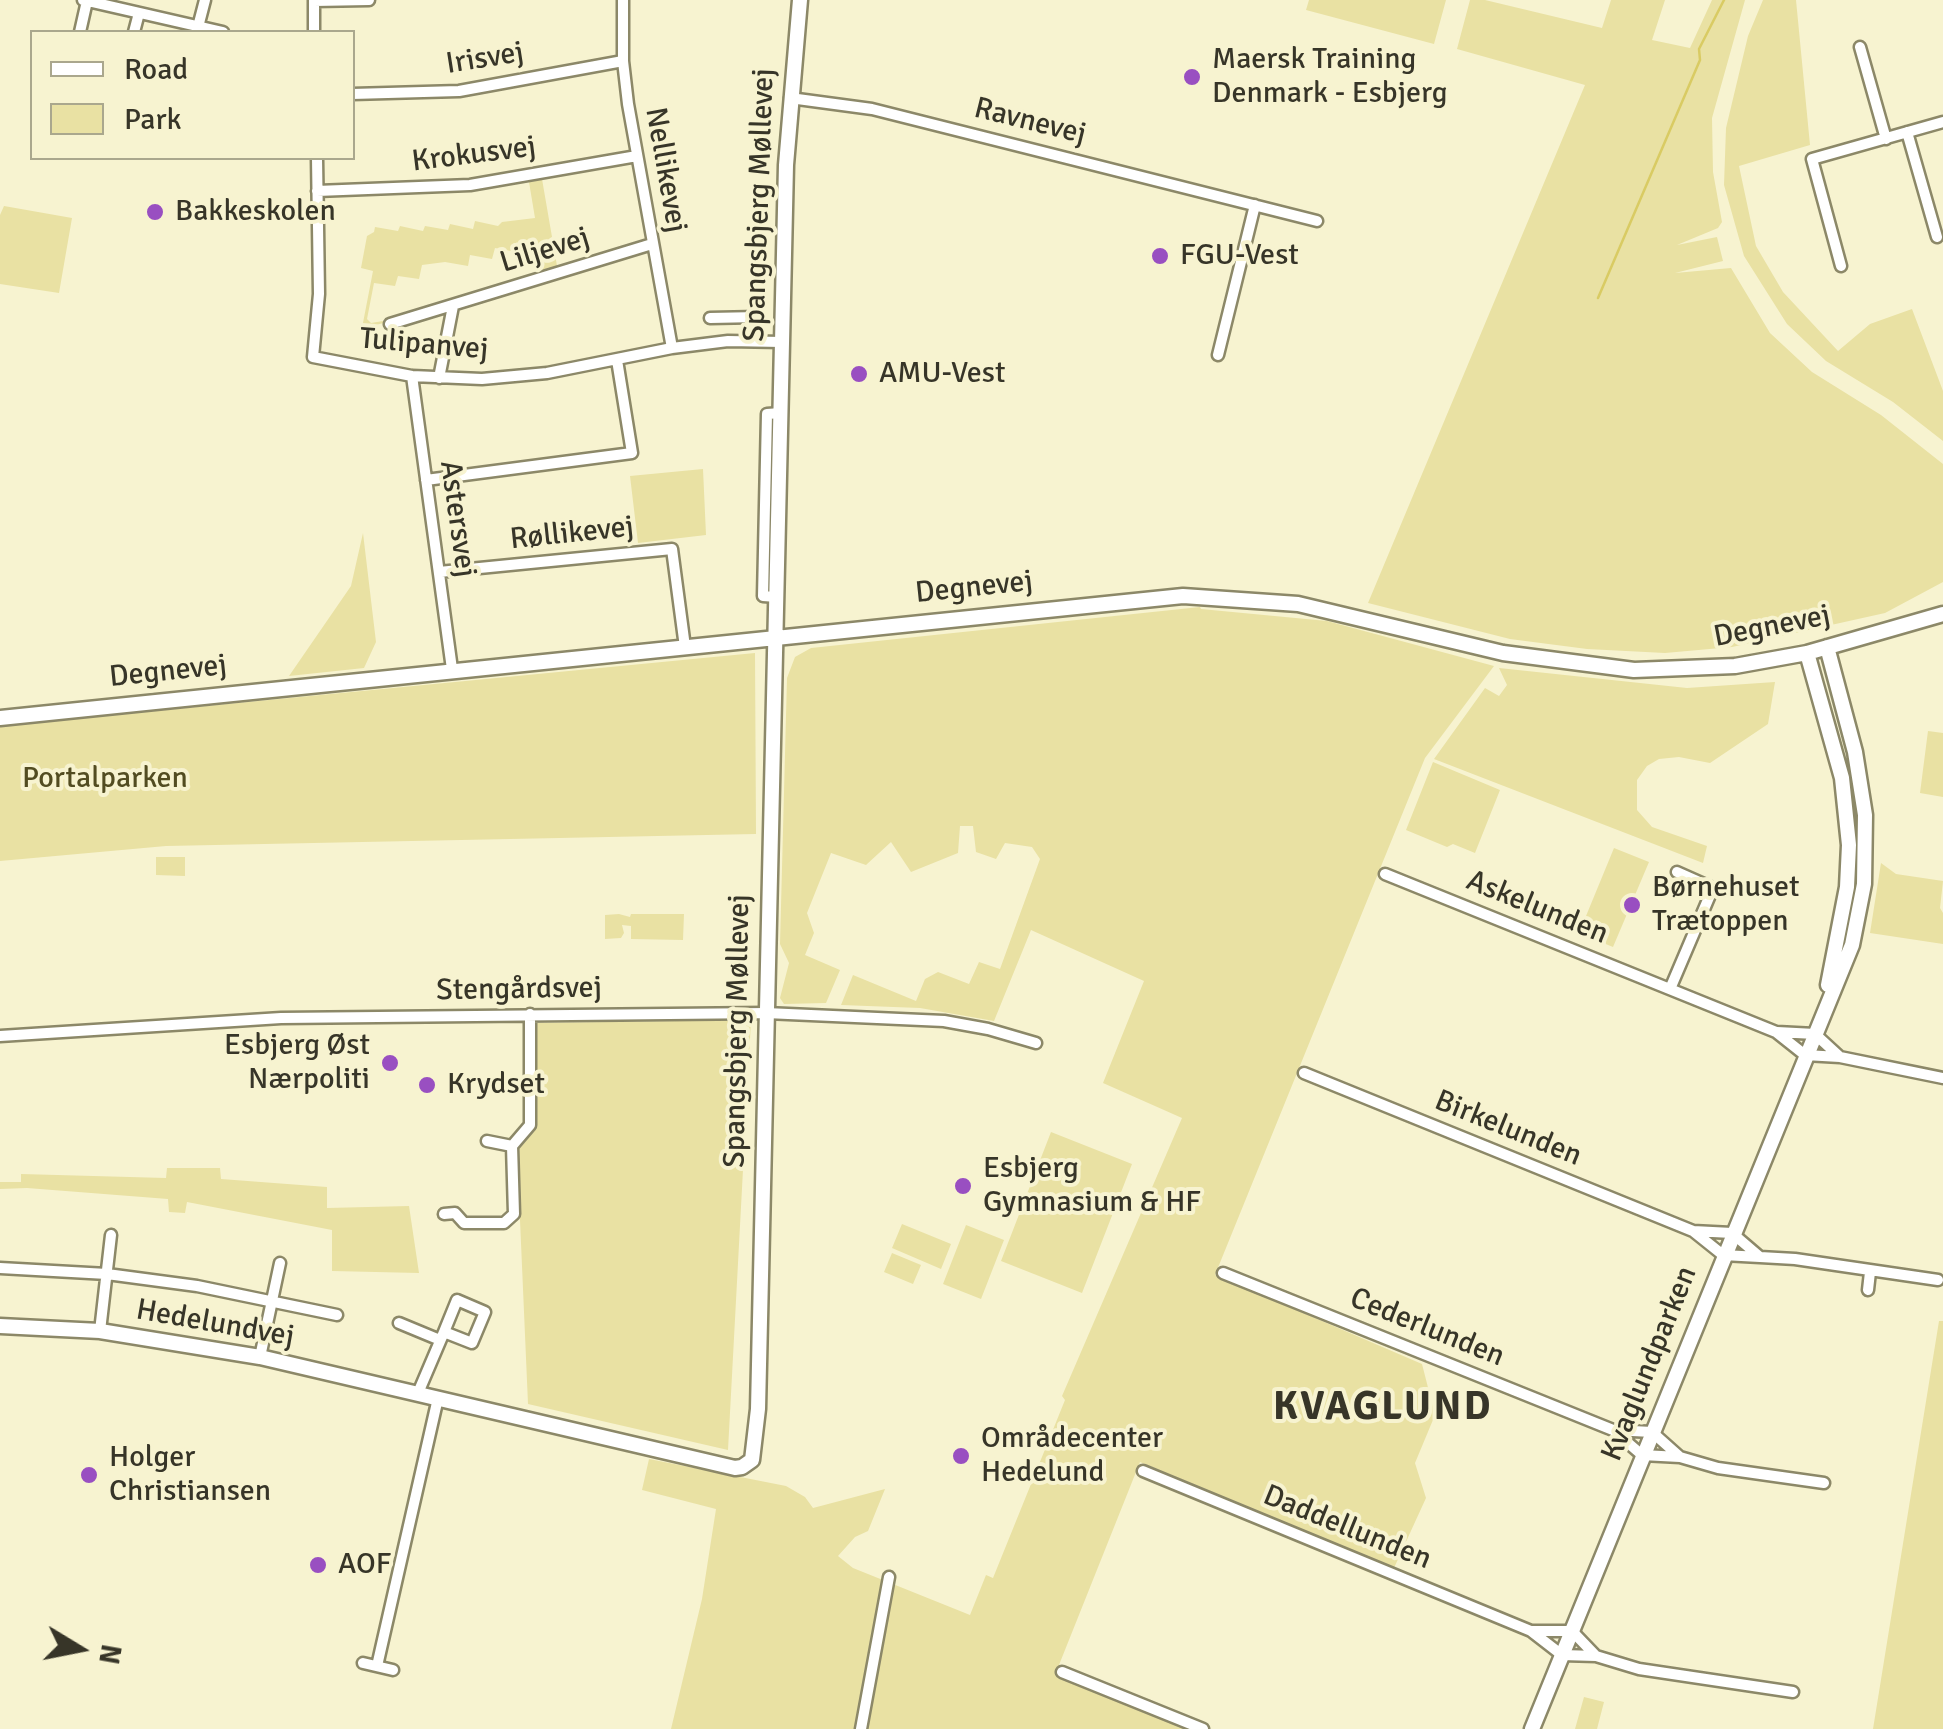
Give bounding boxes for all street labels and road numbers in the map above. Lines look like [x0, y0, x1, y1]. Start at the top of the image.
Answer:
street label: Irisvej [444, 35, 526, 83]
street label: Spangsbjerg Møllevej [737, 68, 783, 342]
street label: Ravnevej [970, 91, 1090, 153]
street label: Nellikevej [636, 105, 694, 235]
street label: Krokusvej [410, 130, 538, 180]
street label: Liljevej [496, 220, 594, 282]
street label: Tulipanvej [358, 321, 490, 369]
street label: Astersvej [431, 458, 483, 580]
street label: Røllikevej [508, 510, 636, 558]
street label: Degnevej [913, 564, 1035, 612]
street label: Degnevej [1711, 598, 1833, 656]
street label: Degnevej [107, 648, 229, 696]
street label: Askelunden [1461, 863, 1613, 953]
street label: Spangsbjerg Møllevej [718, 894, 758, 1168]
street label: Stengårdsvej [436, 971, 602, 1009]
street label: Birkelunden [1429, 1083, 1587, 1175]
street label: Kvaglundparken [1595, 1261, 1705, 1467]
street label: Cederlunden [1345, 1281, 1509, 1375]
street label: Hedelundvej [133, 1292, 297, 1356]
street label: Daddellunden [1258, 1478, 1436, 1578]

